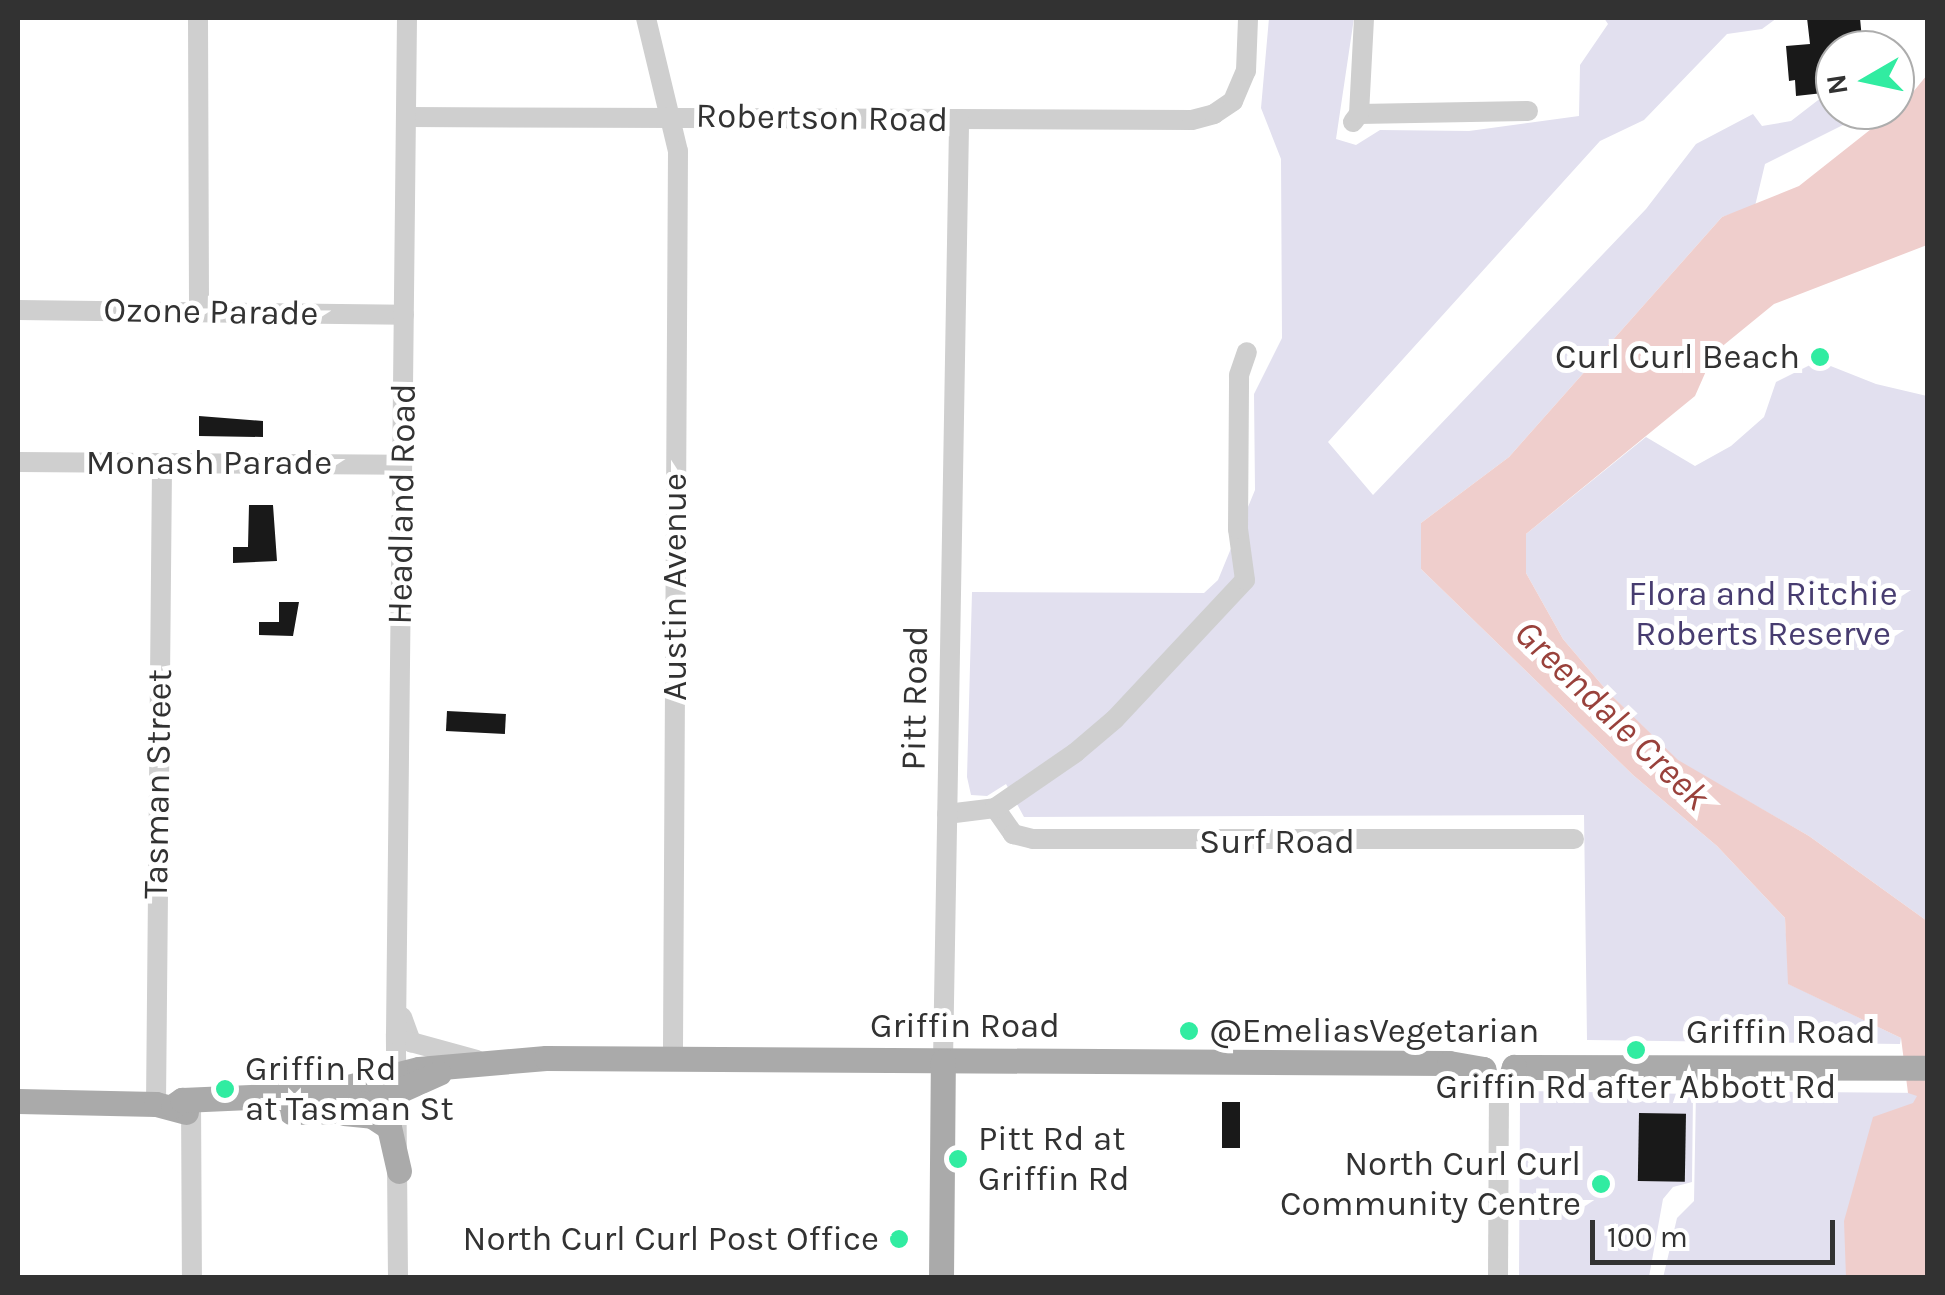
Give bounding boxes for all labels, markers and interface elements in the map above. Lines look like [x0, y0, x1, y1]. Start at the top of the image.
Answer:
north arrow [1815, 30, 1915, 130]
text: N [1819, 72, 1855, 97]
street label: Robertson Road [695, 95, 949, 141]
street label: Ozone Parade [103, 289, 319, 335]
place label: Curl Curl Beach [1555, 336, 1800, 378]
marker: Curl Curl Beach [1809, 346, 1831, 368]
street label: Headland Road [379, 383, 425, 625]
street label: Monash Parade [86, 442, 332, 484]
street label: Austin Avenue [654, 473, 696, 701]
park label: Flora and Ritchie Roberts Reserve [1628, 573, 1898, 655]
water label: Greendale Creek [1505, 610, 1719, 820]
street label: Pitt Road [893, 625, 937, 771]
street label: Tasman Street [135, 669, 181, 899]
street label: Surf Road [1199, 821, 1355, 863]
street label: Griffin Road [870, 1005, 1060, 1047]
place label: @EmeliasVegetarian [1209, 1010, 1539, 1052]
street label: Griffin Road [1686, 1011, 1876, 1053]
marker: @EmeliasVegetarian [1178, 1020, 1200, 1042]
marker: Griffin Rd after Abbott Rd [1625, 1039, 1647, 1061]
place label: Griffin Rd at Tasman St [245, 1048, 454, 1130]
place label: Griffin Rd after Abbott Rd [1436, 1066, 1836, 1108]
marker: Griffin Rd at Tasman St [214, 1078, 236, 1100]
place label: Pitt Rd at Griffin Rd [978, 1118, 1130, 1200]
place label: North Curl Curl Community Centre [1280, 1143, 1581, 1225]
marker: Pitt Rd at Griffin Rd [947, 1148, 969, 1170]
marker: North Curl Curl Community Centre [1590, 1173, 1612, 1195]
scale bar [1595, 1200, 1840, 1262]
place label: North Curl Curl Post Office [462, 1218, 879, 1260]
text: 100 m [1607, 1219, 1688, 1255]
marker: North Curl Curl Post Office [888, 1228, 910, 1250]

